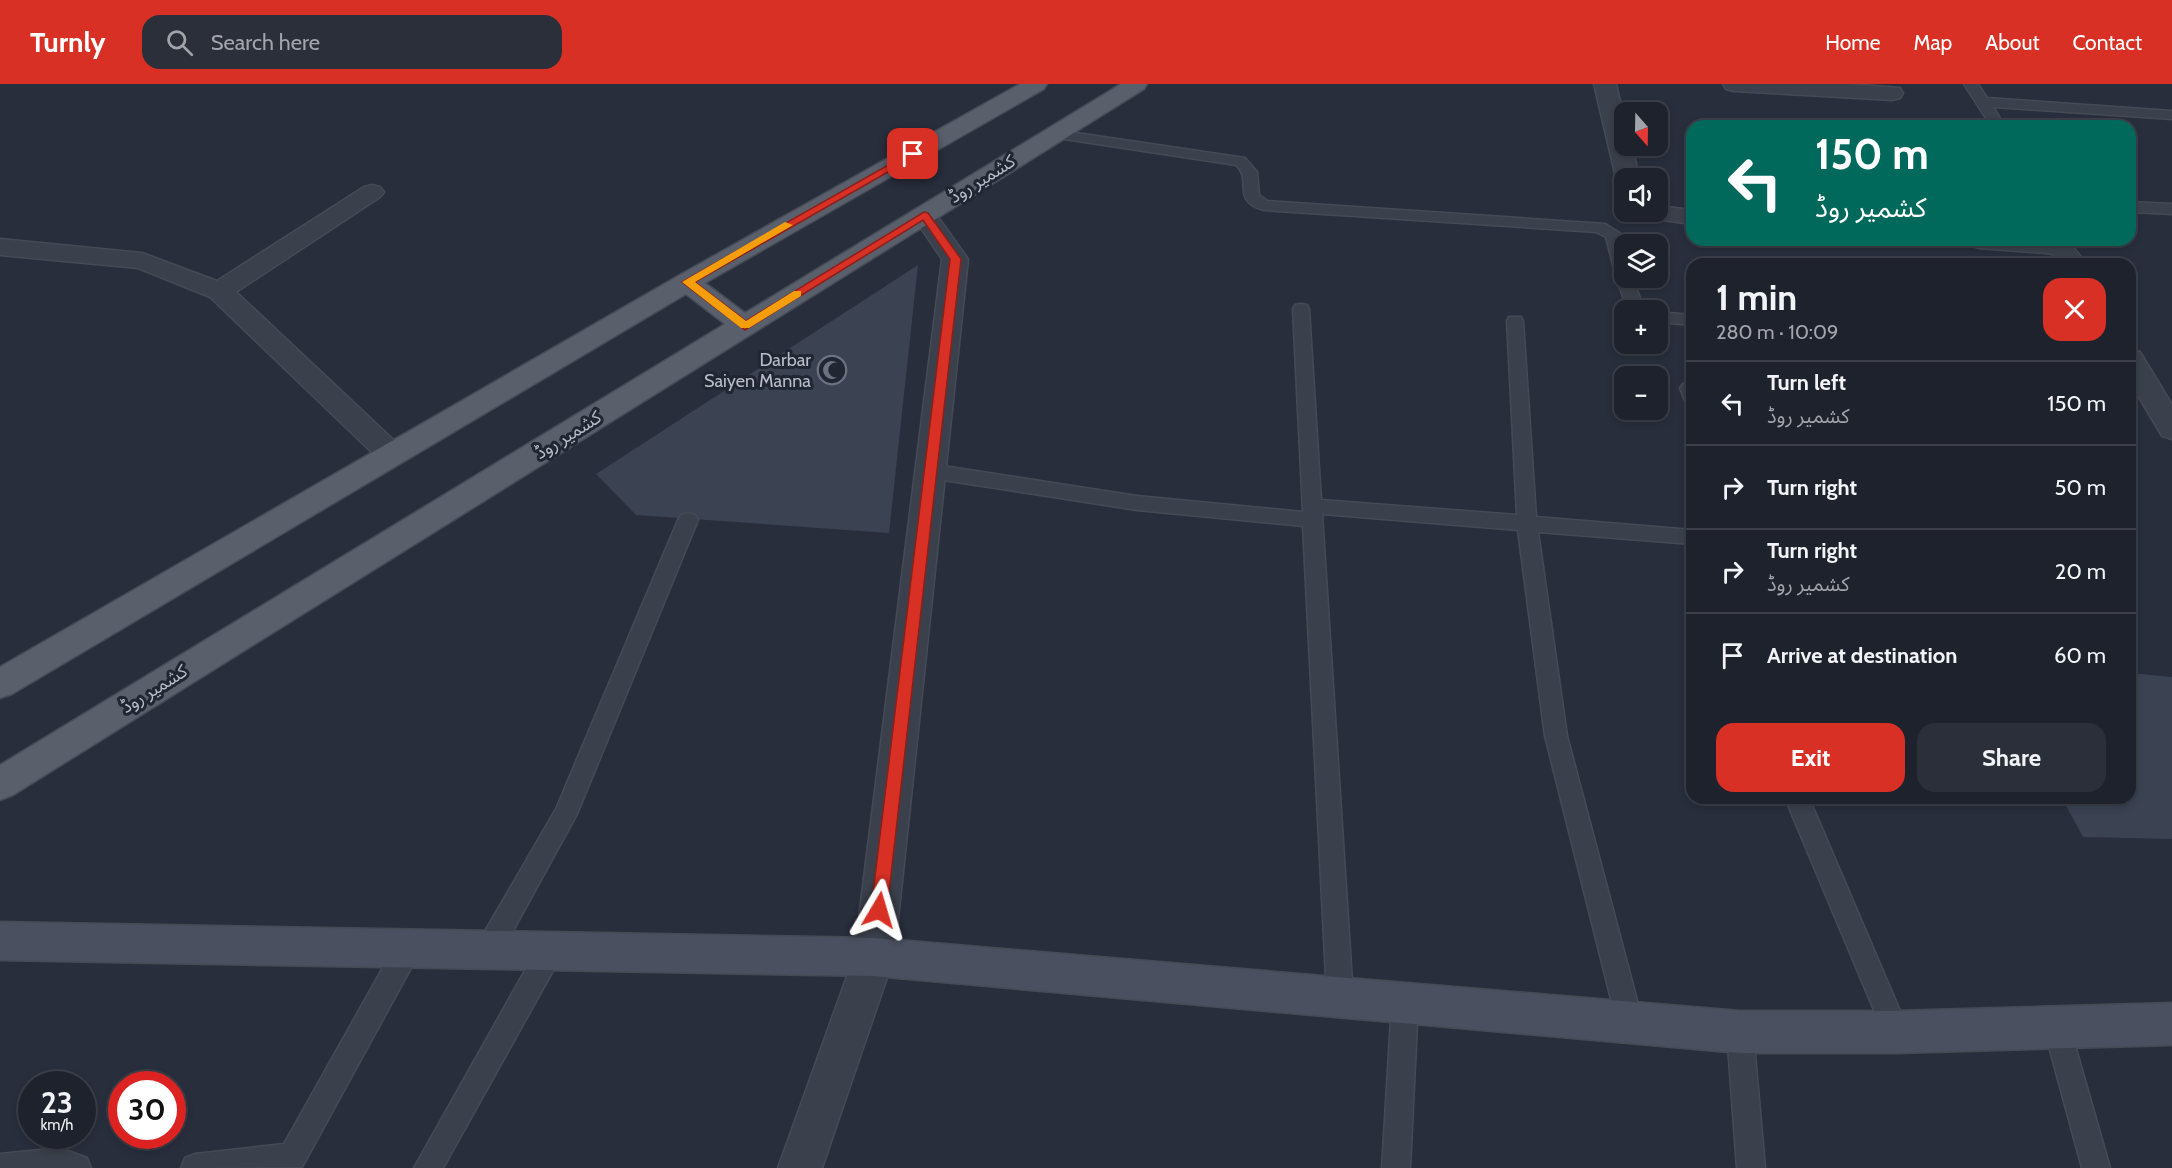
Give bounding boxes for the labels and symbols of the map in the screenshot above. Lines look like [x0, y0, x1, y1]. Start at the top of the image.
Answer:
north arrow [1614, 102, 1668, 156]
pin [887, 128, 938, 179]
street label: کشمیر روڈ [945, 150, 1020, 208]
place label: Darbar Saiyen Manna [704, 349, 811, 392]
mosque icon: Darbar Saiyen Manna [816, 354, 848, 386]
street label: کشمیر روڈ [531, 406, 606, 464]
street label: کشمیر روڈ [117, 660, 192, 718]
position arrow [847, 878, 911, 942]
speed limit sign: 30 [108, 1071, 186, 1149]

